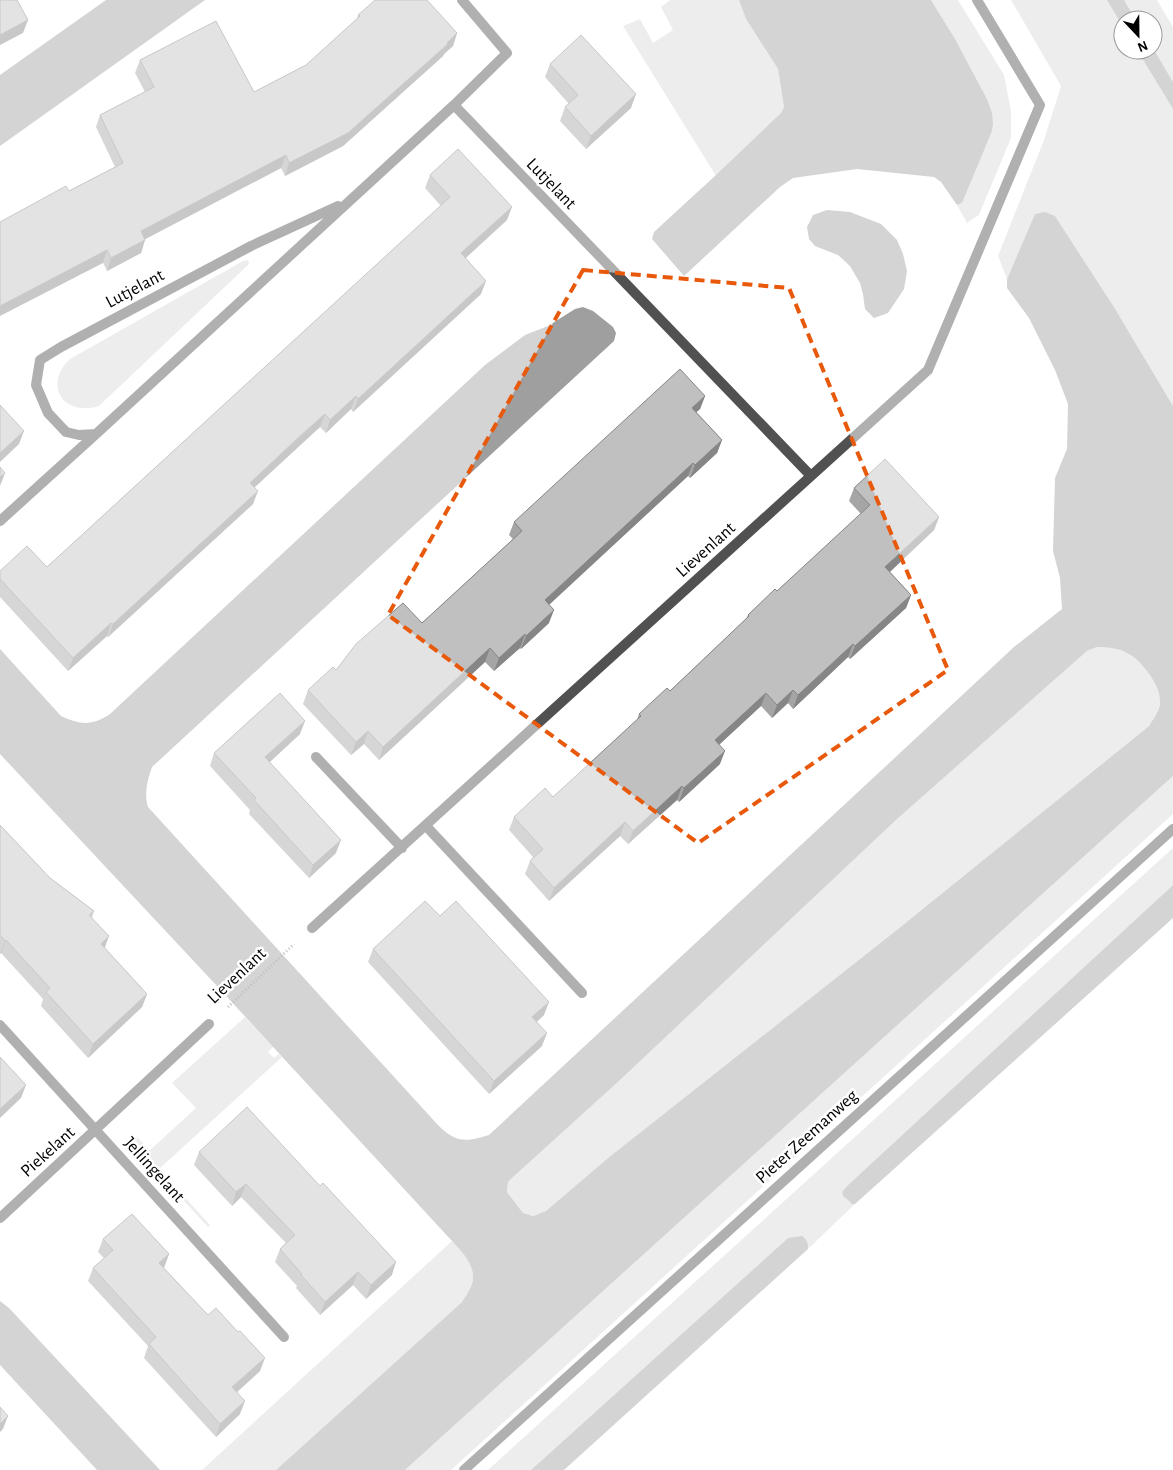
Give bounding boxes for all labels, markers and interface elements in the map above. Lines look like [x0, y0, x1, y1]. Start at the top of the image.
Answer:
north arrow [1113, 10, 1163, 60]
text: N [1135, 38, 1150, 54]
street label: Lutjelant [523, 155, 580, 213]
street label: Lutjelant [103, 266, 167, 312]
street label: Lievenlant [673, 519, 739, 581]
street label: Lievenlant [204, 944, 270, 1007]
street label: Pieter Zeemanweg [753, 1087, 862, 1187]
street label: Piekelant [18, 1123, 79, 1181]
street label: Jellingelant [120, 1134, 188, 1206]

